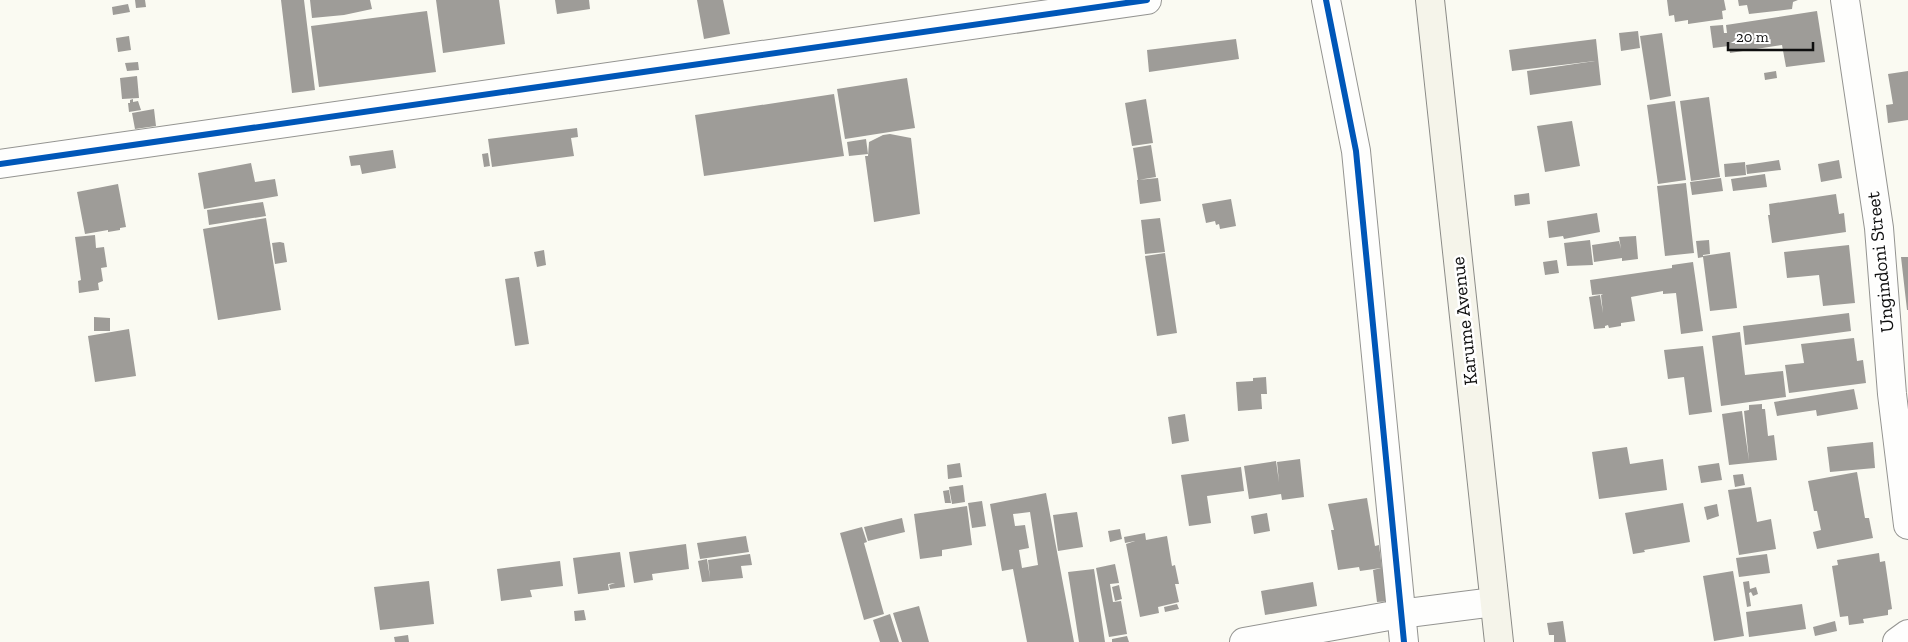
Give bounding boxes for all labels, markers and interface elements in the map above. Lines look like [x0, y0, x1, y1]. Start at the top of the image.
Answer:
scale bar [1728, 20, 1813, 52]
text: 20 m [1736, 28, 1769, 46]
street label: Ungindoni Street [1861, 190, 1899, 334]
street label: Karume Avenue [1446, 255, 1482, 386]

